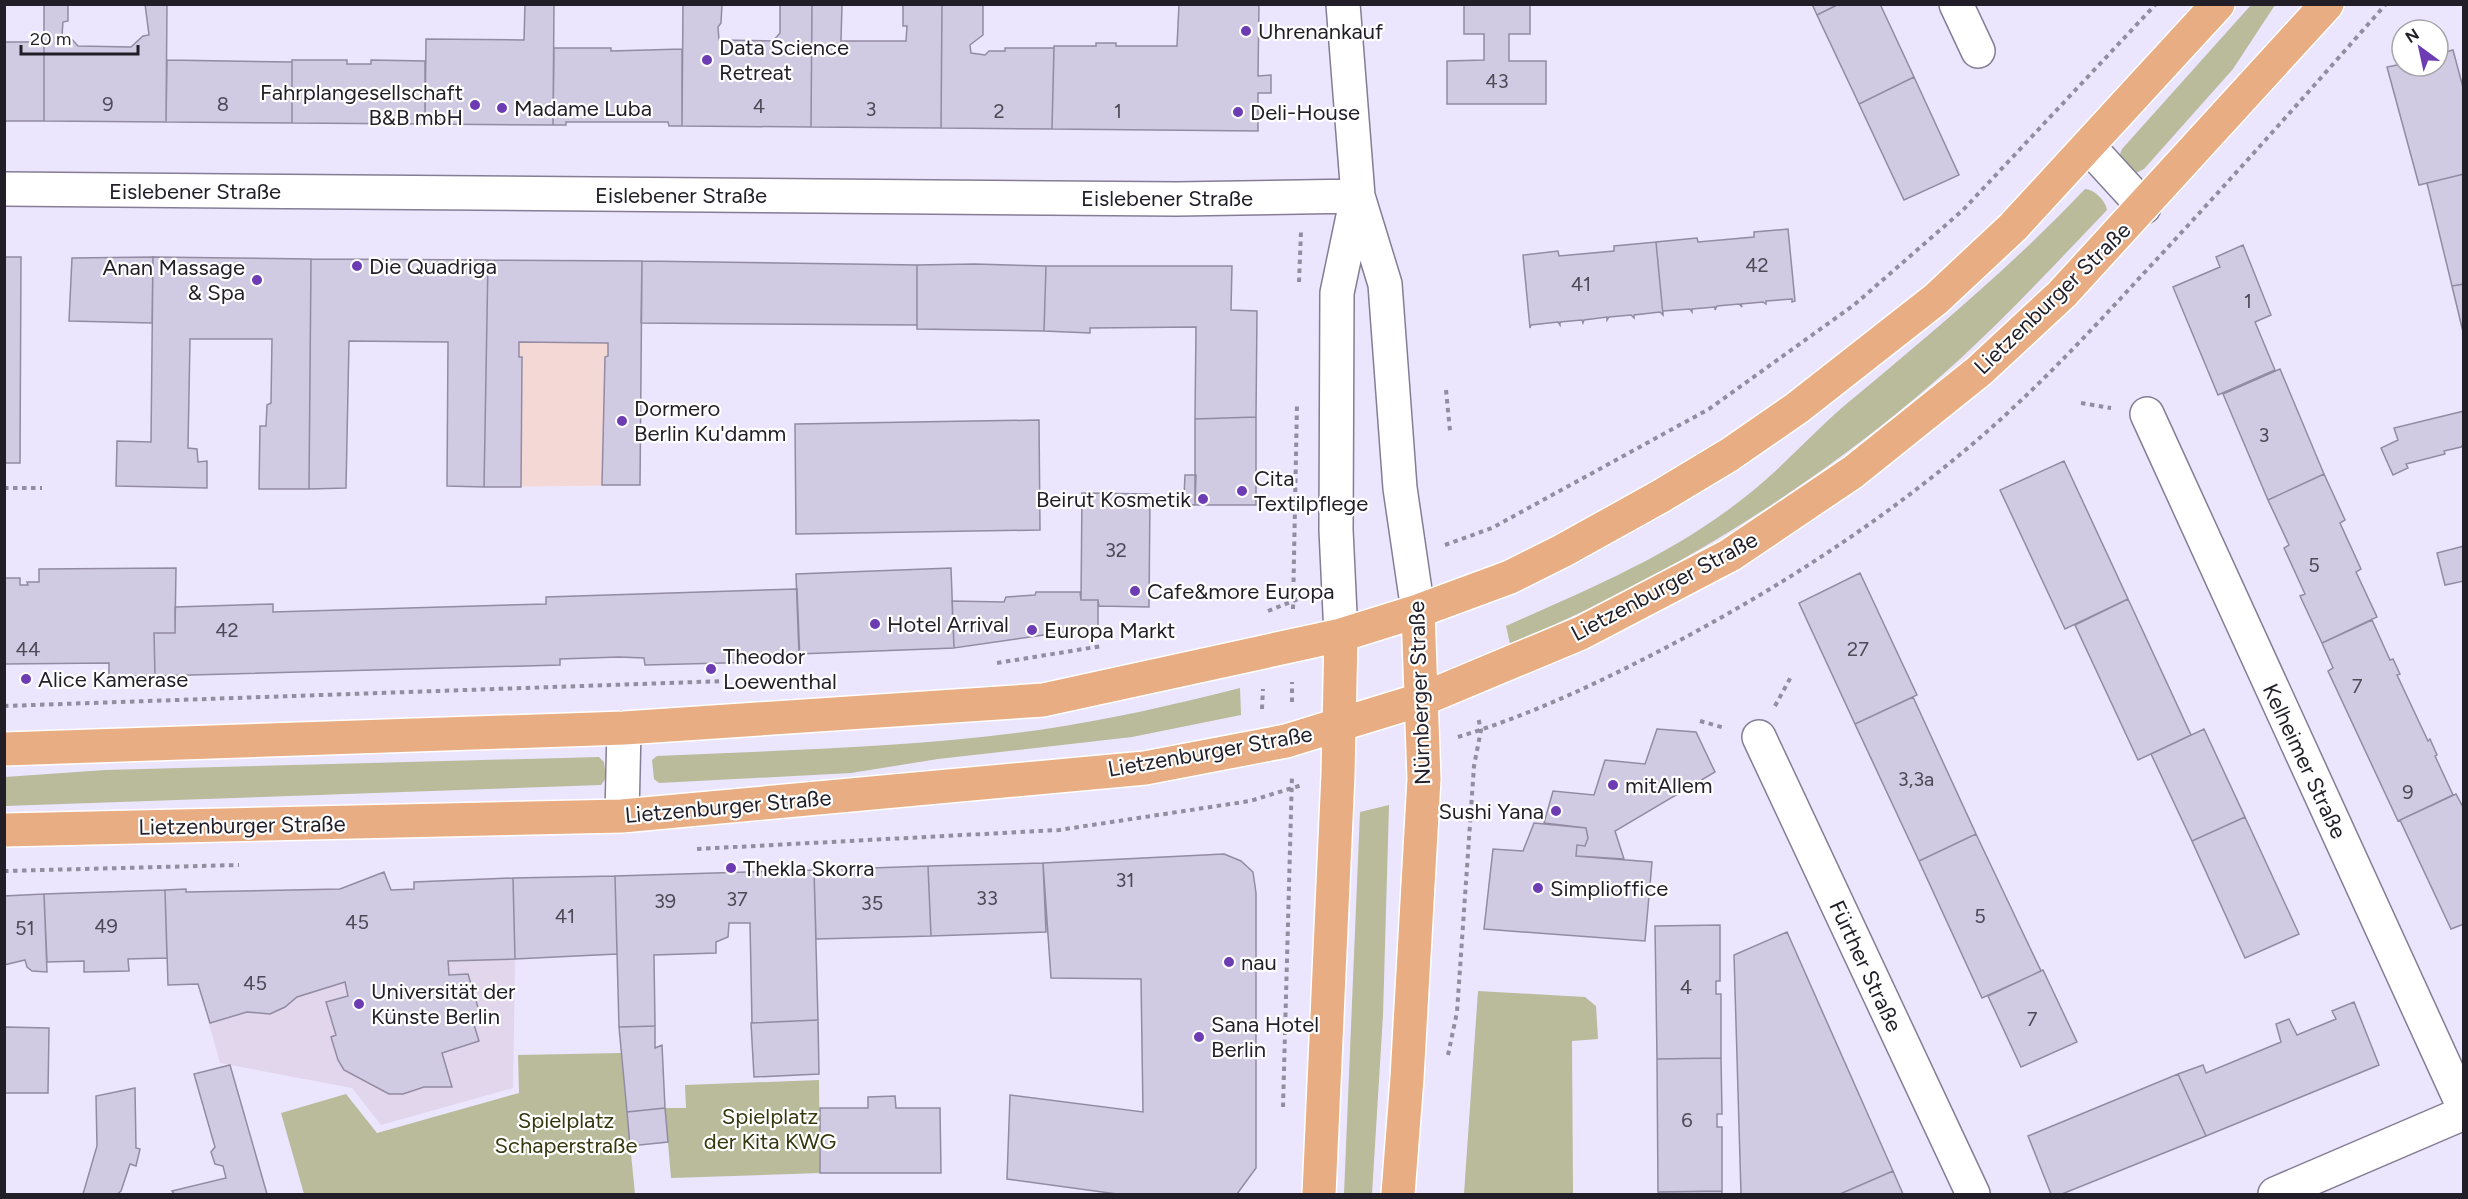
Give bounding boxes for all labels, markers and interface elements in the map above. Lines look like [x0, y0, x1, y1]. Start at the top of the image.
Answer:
scale bar [21, 18, 138, 56]
place label: Uhrenankauf [1258, 18, 1384, 45]
north arrow [2390, 18, 2450, 78]
marker: Uhrenankauf [1239, 24, 1253, 38]
text: N [2402, 25, 2422, 47]
text: 20 m [30, 28, 71, 50]
place label: Data Science Retreat [719, 34, 849, 86]
marker: Data Science Retreat [700, 53, 714, 67]
house number: 43 [1485, 69, 1509, 93]
place label: Fahrplangesellschaft B&B mbH [260, 79, 463, 131]
house number: 9 [102, 92, 114, 116]
house number: 8 [217, 92, 229, 116]
house number: 4 [753, 94, 765, 118]
place label: Madame Luba [514, 95, 652, 122]
house number: 3 [866, 97, 876, 121]
marker: Fahrplangesellschaft B&B mbH [468, 98, 482, 112]
house number: 2 [993, 99, 1005, 123]
house number: 1 [1114, 99, 1122, 123]
place label: Deli-House [1250, 99, 1360, 126]
marker: Madame Luba [495, 101, 509, 115]
marker: Deli-House [1231, 105, 1245, 119]
street label: Eislebener Straße [109, 178, 281, 205]
street label: Eislebener Straße [595, 182, 767, 209]
street label: Eislebener Straße [1081, 185, 1253, 212]
street label: Lietzenburger Straße [1968, 217, 2136, 380]
place label: Die Quadriga [369, 253, 497, 280]
house number: 42 [1745, 253, 1769, 277]
place label: Anan Massage & Spa [102, 254, 245, 306]
marker: Die Quadriga [350, 259, 364, 273]
house number: 41 [1571, 272, 1591, 296]
marker: Anan Massage & Spa [250, 273, 264, 287]
house number: 1 [2244, 289, 2252, 313]
place label: Dormero Berlin Ku'damm [634, 395, 786, 447]
marker: Dormero Berlin Ku'damm [615, 414, 629, 428]
house number: 3 [2259, 423, 2269, 447]
place label: Cita Textilpflege [1254, 465, 1368, 517]
marker: Cita Textilpflege [1235, 484, 1249, 498]
place label: Beirut Kosmetik [1036, 486, 1191, 513]
marker: Beirut Kosmetik [1196, 492, 1210, 506]
street label: Lietzenburger Straße [1566, 526, 1762, 647]
house number: 32 [1105, 538, 1127, 562]
house number: 5 [2308, 553, 2320, 577]
place label: Cafe&more Europa [1147, 578, 1334, 605]
marker: Cafe&more Europa [1128, 584, 1142, 598]
street label: Nürnberger Straße [1403, 601, 1436, 785]
place label: Hotel Arrival [887, 611, 1009, 638]
marker: Hotel Arrival [868, 617, 882, 631]
place label: Europa Markt [1044, 617, 1175, 644]
house number: 42 [215, 618, 239, 642]
marker: Europa Markt [1025, 623, 1039, 637]
house number: 44 [16, 637, 40, 661]
house number: 27 [1847, 637, 1869, 661]
place label: Theodor Loewenthal [723, 643, 837, 695]
marker: Theodor Loewenthal [704, 662, 718, 676]
place label: Alice Kamerase [38, 666, 188, 693]
marker: Alice Kamerase [19, 672, 33, 686]
house number: 7 [2352, 674, 2363, 698]
street label: Kelheimer Straße [2257, 679, 2352, 843]
street label: Lietzenburger Straße [1106, 720, 1314, 783]
house number: 3,3a [1898, 767, 1934, 791]
place label: mitAllem [1625, 772, 1712, 799]
marker: mitAllem [1606, 778, 1620, 792]
house number: 9 [2402, 780, 2414, 804]
street label: Lietzenburger Straße [624, 784, 832, 829]
place label: Sushi Yana [1438, 798, 1544, 825]
marker: Sushi Yana [1549, 804, 1563, 818]
street label: Lietzenburger Straße [138, 810, 346, 841]
place label: Thekla Skorra [743, 855, 874, 882]
marker: Thekla Skorra [724, 861, 738, 875]
house number: 31 [1115, 868, 1135, 892]
place label: Simplioffice [1550, 875, 1668, 902]
marker: Simplioffice [1531, 881, 1545, 895]
house number: 33 [976, 886, 998, 910]
house number: 37 [726, 887, 748, 911]
house number: 39 [654, 889, 676, 913]
house number: 35 [861, 891, 883, 915]
street label: Fürther Straße [1823, 896, 1908, 1036]
house number: 41 [555, 904, 575, 928]
house number: 5 [1974, 904, 1986, 928]
house number: 45 [345, 910, 369, 934]
house number: 49 [94, 914, 118, 938]
house number: 51 [15, 916, 35, 940]
place label: nau [1241, 949, 1277, 976]
marker: nau [1222, 955, 1236, 969]
house number: 45 [243, 971, 267, 995]
house number: 4 [1680, 975, 1692, 999]
place label: Universität der Künste Berlin [371, 978, 516, 1030]
marker: Universität der Künste Berlin [352, 997, 366, 1011]
house number: 7 [2027, 1007, 2038, 1031]
place label: Sana Hotel Berlin [1211, 1011, 1319, 1063]
marker: Sana Hotel Berlin [1192, 1030, 1206, 1044]
park label: Spielplatz der Kita KWG [704, 1103, 836, 1155]
park label: Spielplatz Schaperstraße [494, 1107, 638, 1159]
house number: 6 [1681, 1108, 1693, 1132]

